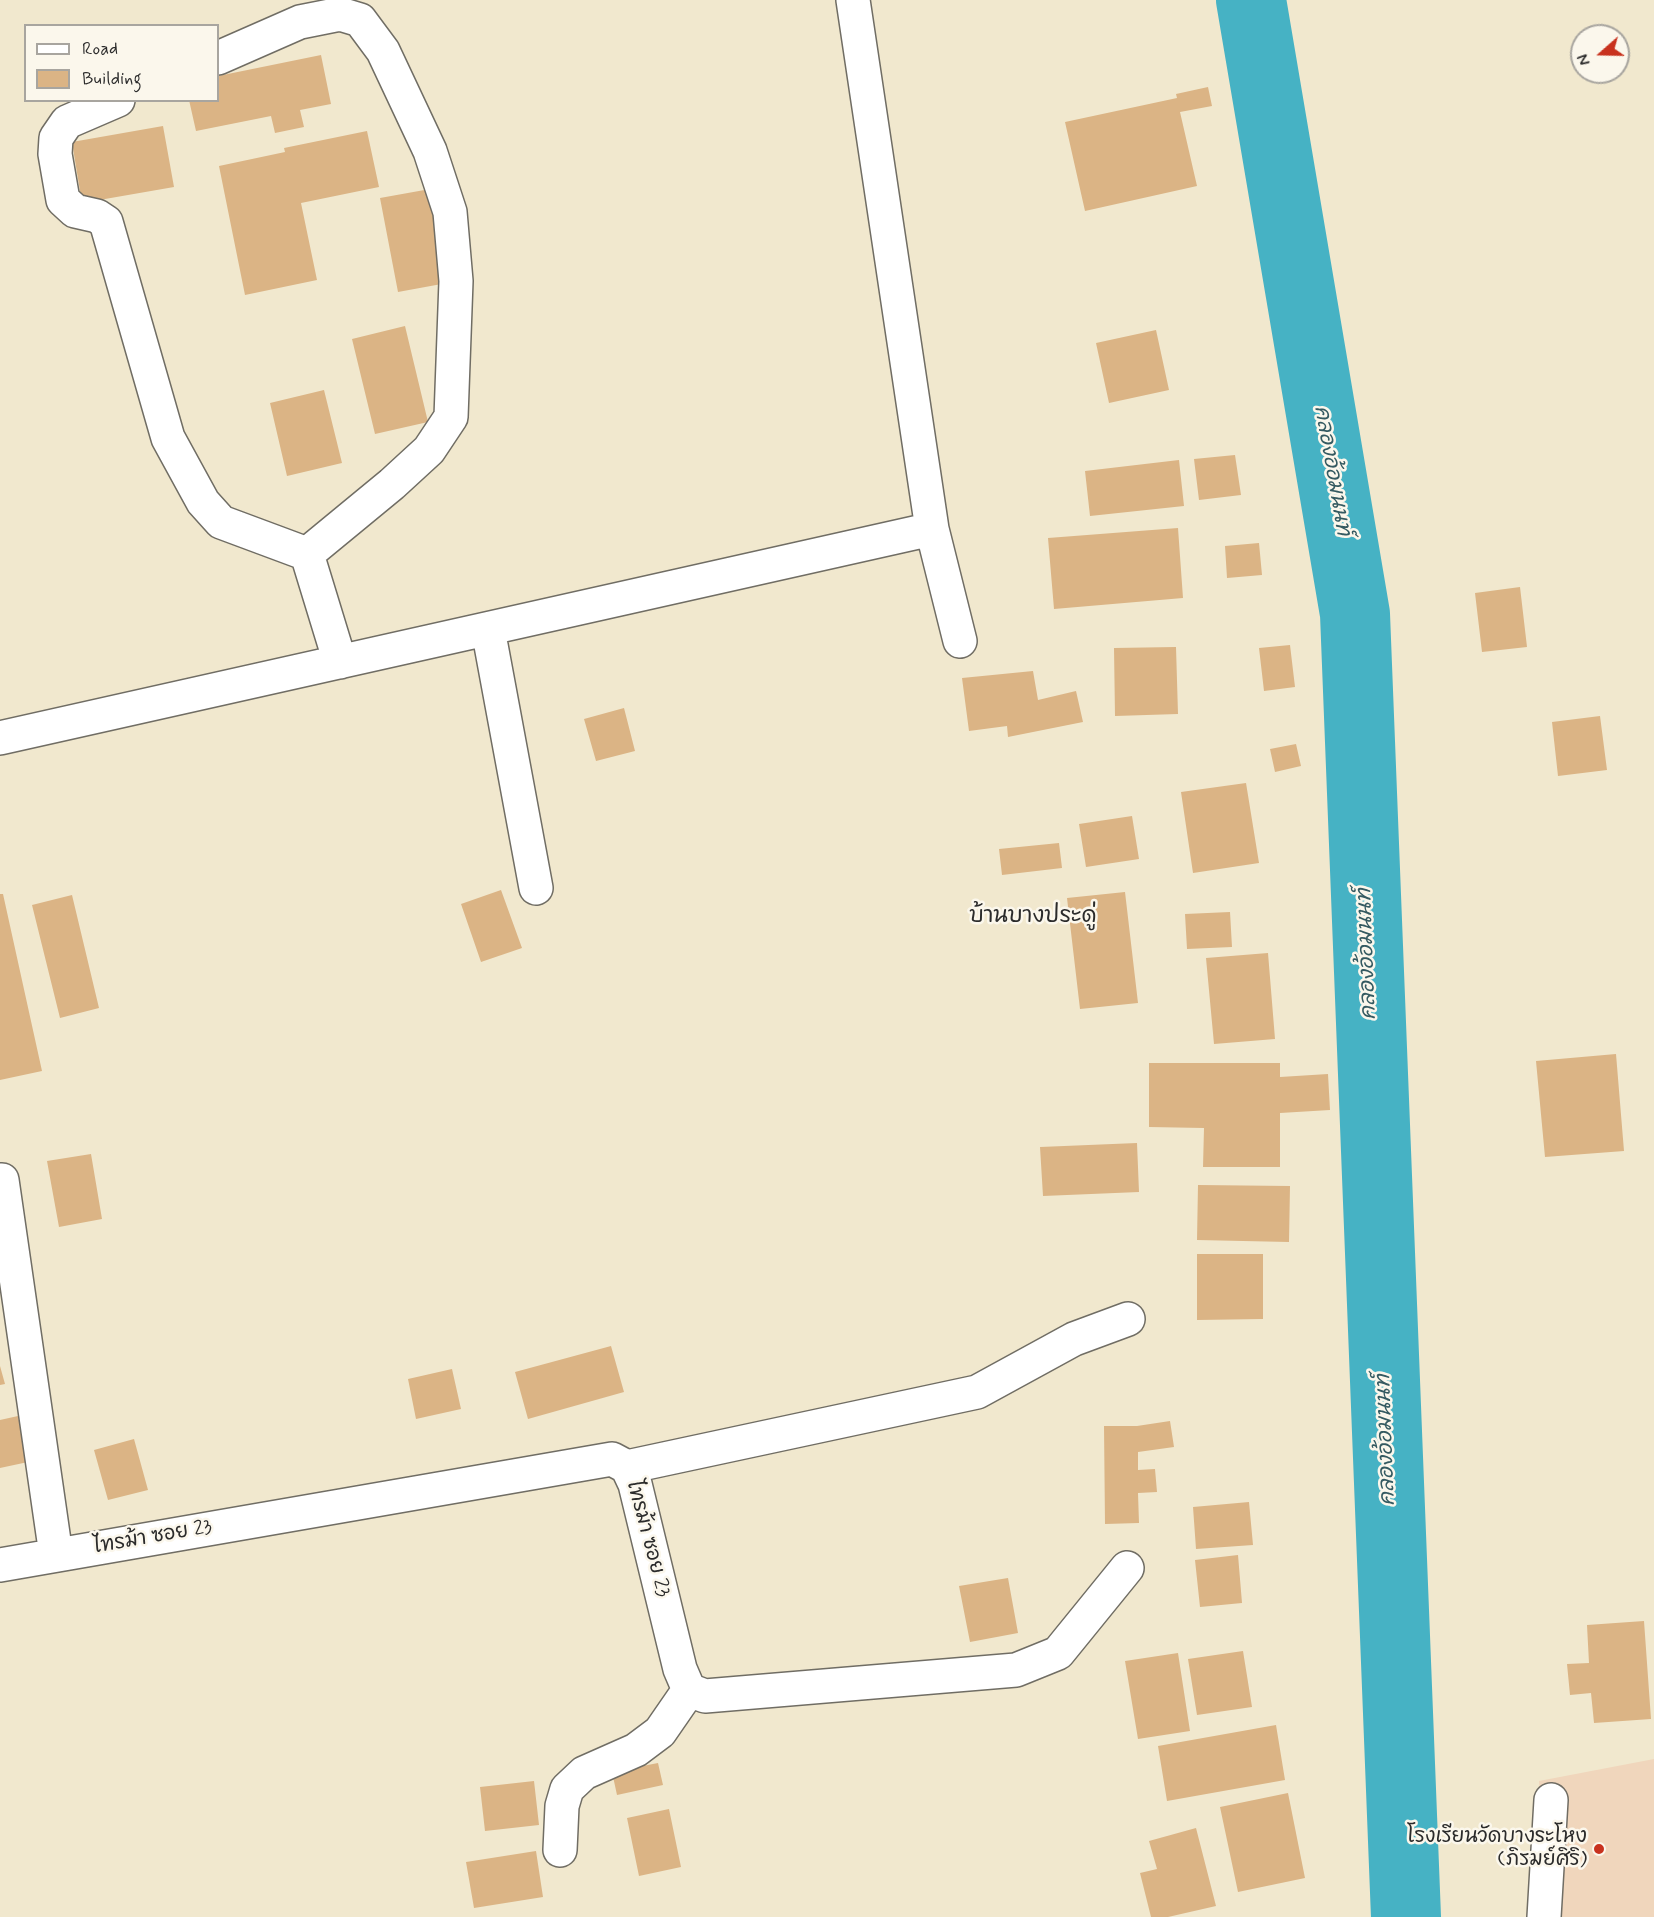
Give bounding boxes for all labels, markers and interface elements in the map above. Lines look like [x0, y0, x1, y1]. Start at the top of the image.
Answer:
legend [24, 24, 219, 102]
north arrow [1570, 24, 1630, 84]
text: Road [82, 37, 118, 61]
text: N [1573, 51, 1596, 68]
text: Building [82, 67, 142, 91]
water label: คลองอ้อมนนท์ [1307, 404, 1355, 538]
water label: คลองอ้อมนนท์ [1353, 888, 1383, 1020]
district label: บ้านบางประดู่ [969, 904, 1097, 930]
water label: คลองอ้อมนนท์ [1372, 1374, 1402, 1506]
street label: ไทรม้า ซอย 23 [620, 1478, 674, 1600]
street label: ไทรม้า ซอย 23 [92, 1516, 214, 1560]
place label: โรงเรียนวัดบางระโหง (ภิรมย์ศิริ) [1407, 1826, 1587, 1873]
marker: โรงเรียนวัดบางระโหง (ภิรมย์ศิริ) [1592, 1842, 1606, 1856]

